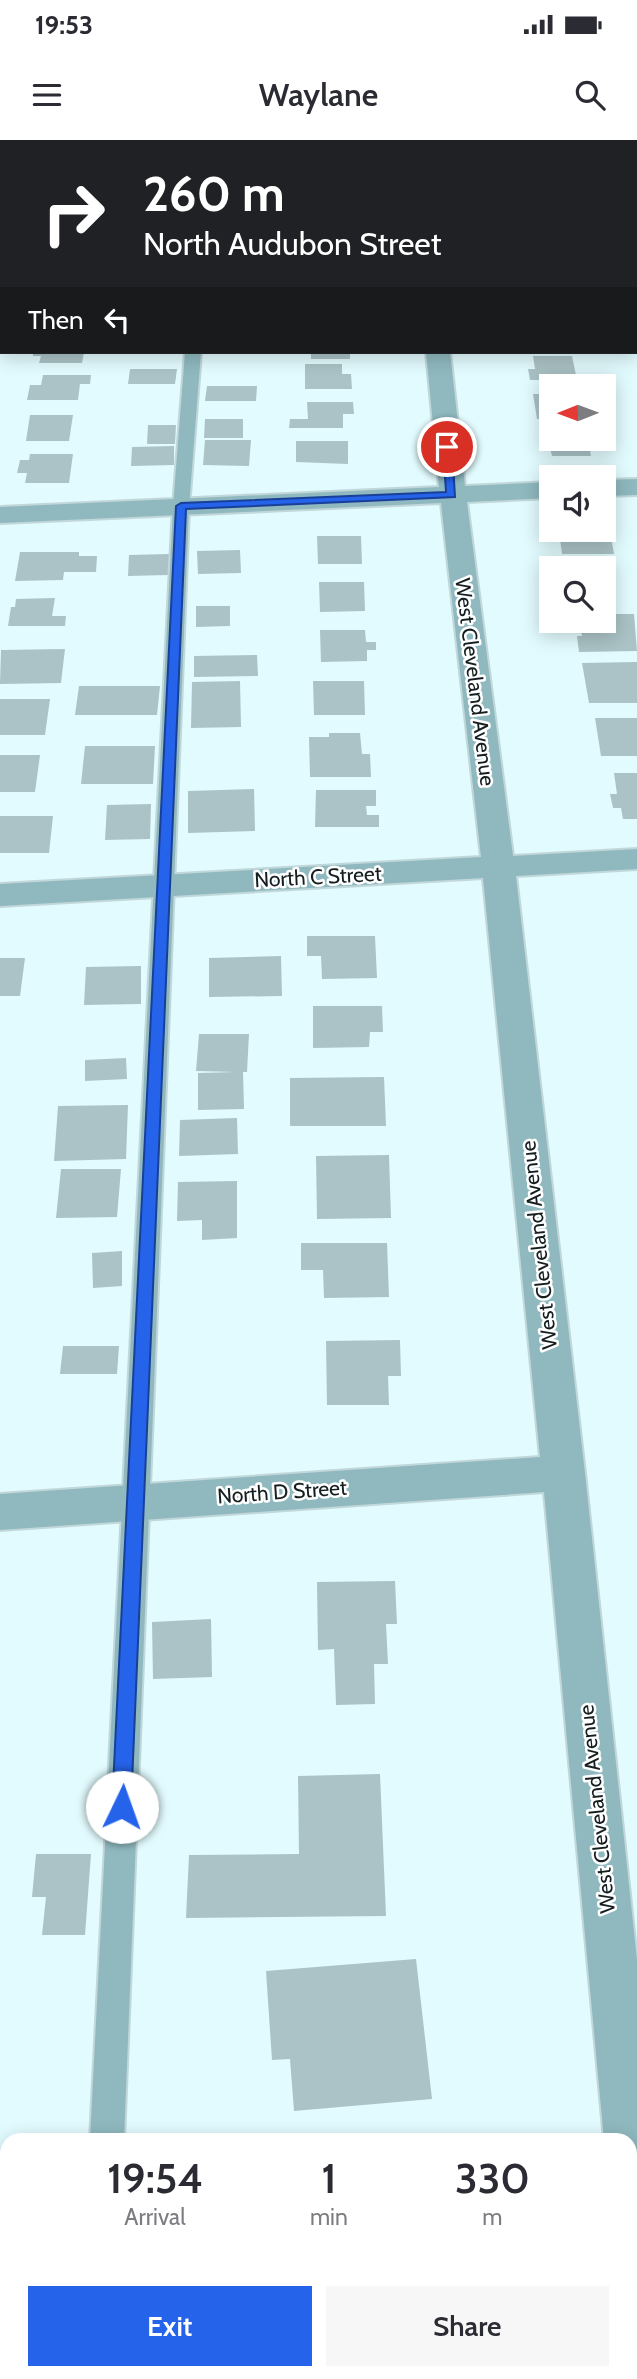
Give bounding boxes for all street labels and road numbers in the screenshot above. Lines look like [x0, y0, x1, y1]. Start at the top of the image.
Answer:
street label: West Cleveland Avenue [450, 577, 501, 788]
street label: North C Street [254, 861, 382, 892]
street label: West Cleveland Avenue [515, 1139, 562, 1350]
street label: North D Street [216, 1475, 348, 1508]
street label: West Cleveland Avenue [573, 1703, 620, 1914]

